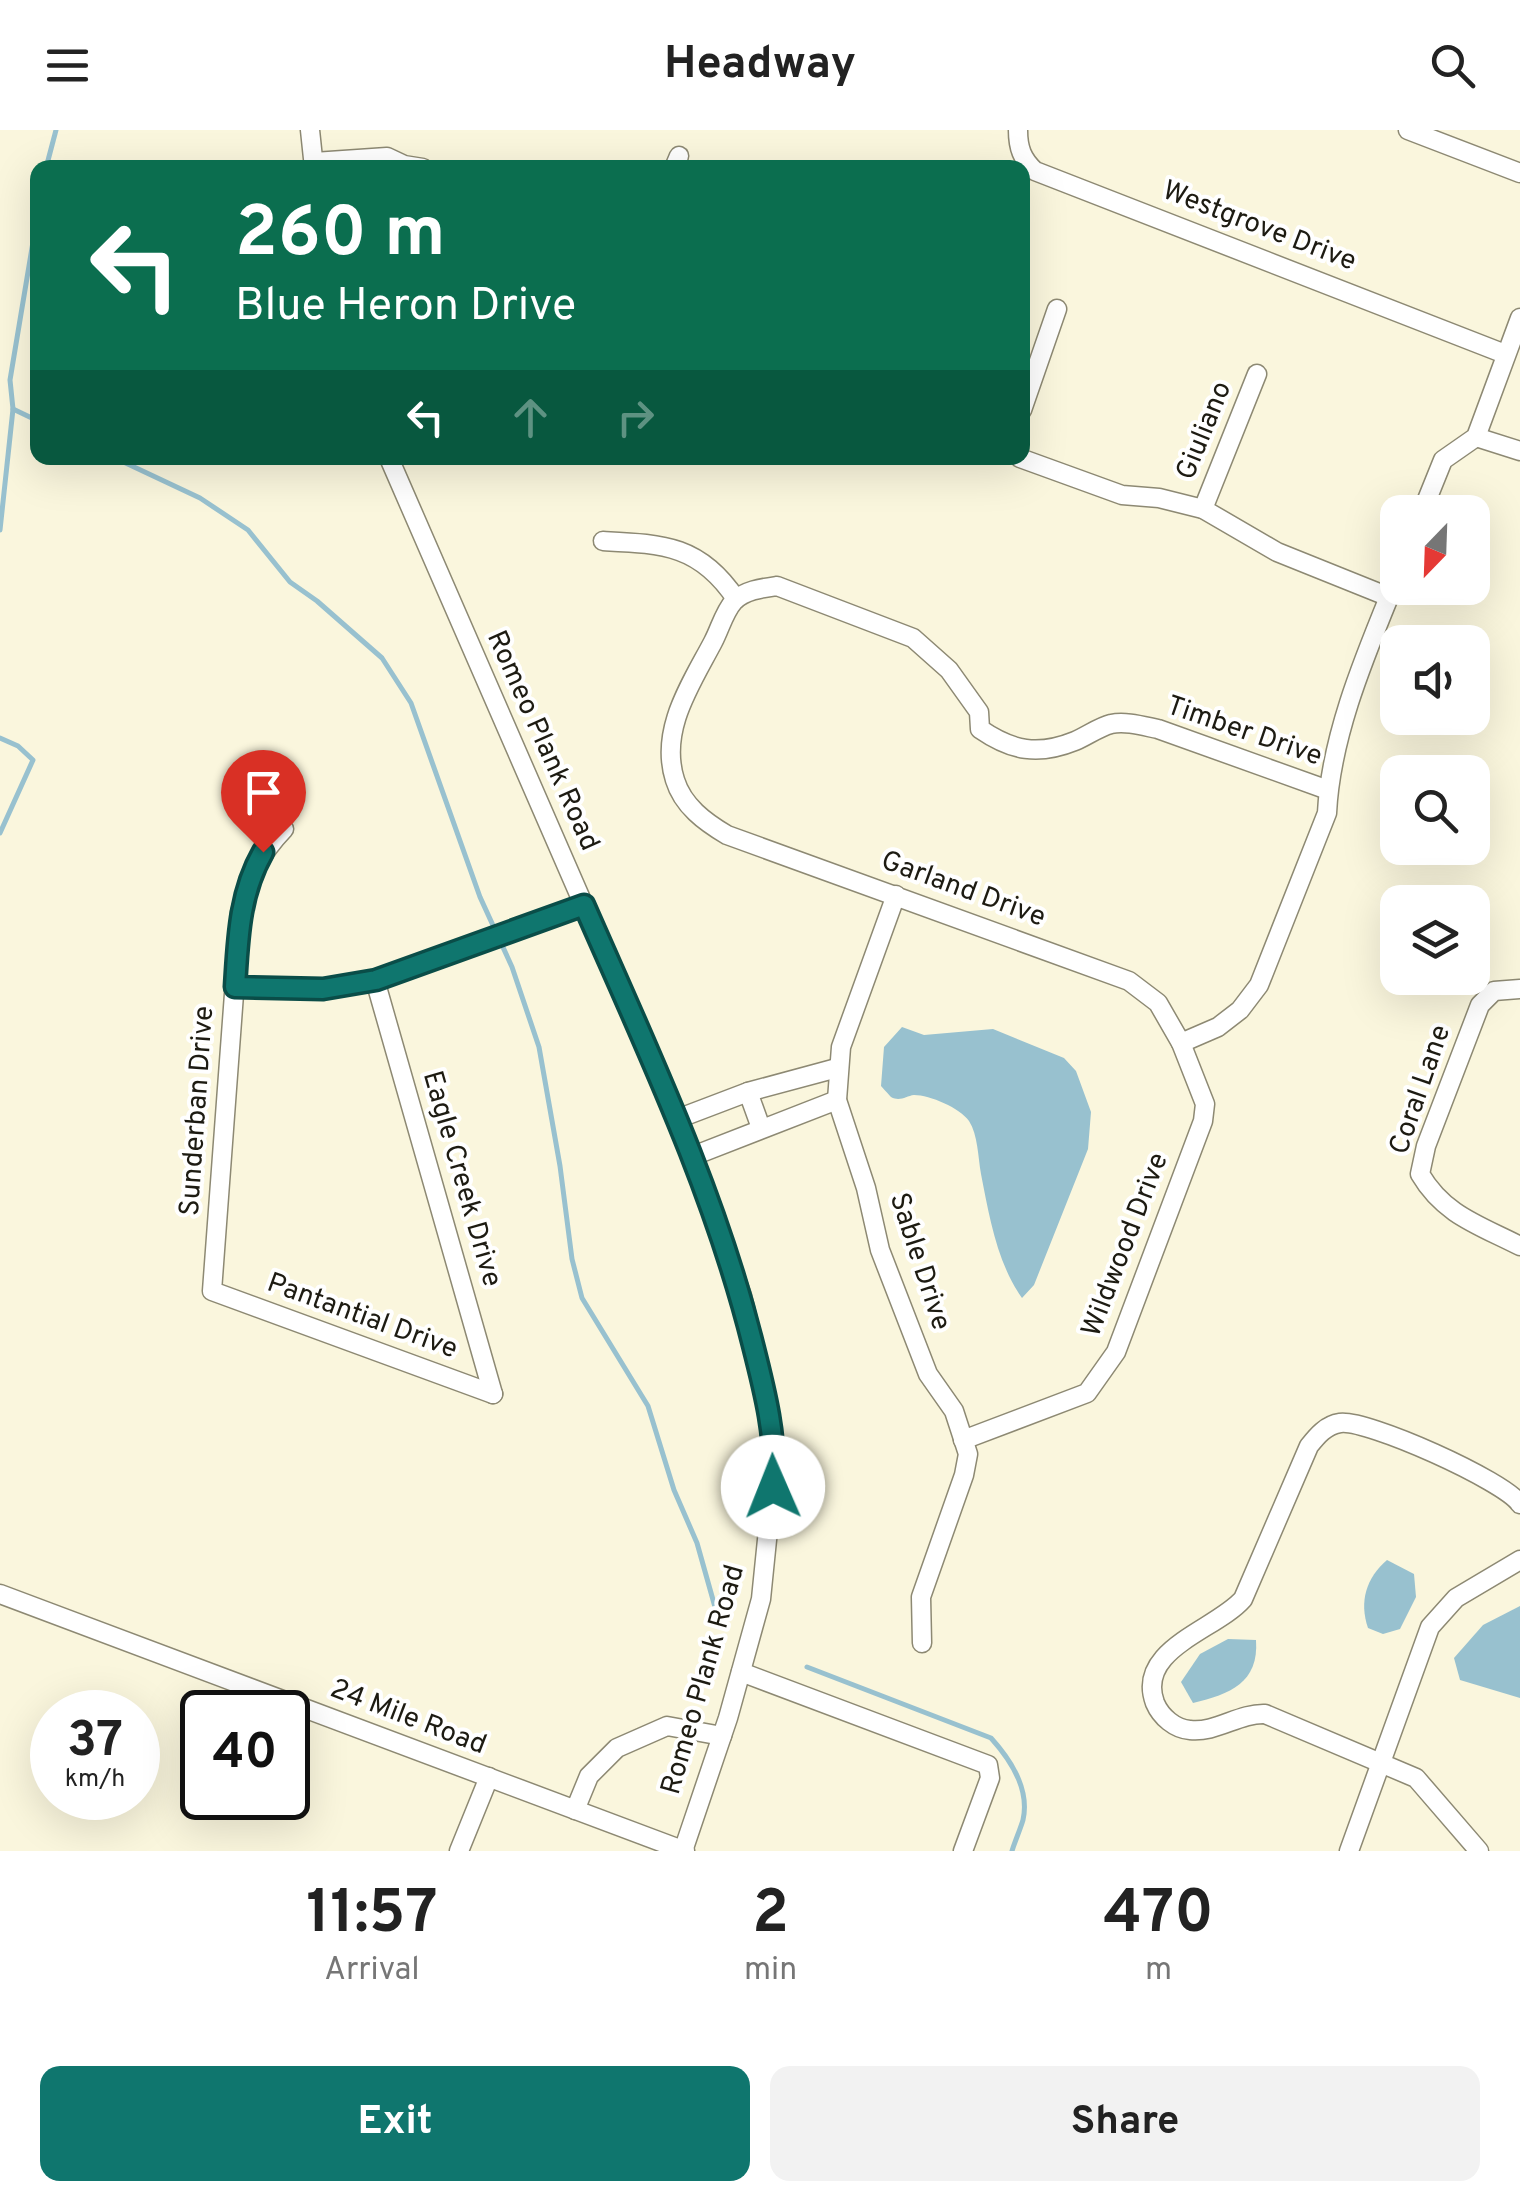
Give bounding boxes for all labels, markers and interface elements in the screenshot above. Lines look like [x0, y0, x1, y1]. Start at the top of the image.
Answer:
text: Headway [664, 37, 856, 94]
icon: menu [40, 38, 95, 93]
icon: search [1425, 38, 1480, 93]
street label: Westgrove Drive [1157, 174, 1361, 280]
text: 260 m [235, 192, 446, 281]
icon: left [70, 200, 200, 330]
text: Blue Heron Drive [235, 279, 576, 336]
street label: Giuliano [1169, 376, 1241, 486]
icon: left [398, 390, 453, 445]
icon: ahead [503, 390, 558, 445]
icon: right [608, 390, 663, 445]
north arrow [1380, 495, 1490, 605]
map controls [1380, 495, 1490, 995]
street label: Romeo Plank Road [477, 625, 607, 857]
button: sound [1380, 625, 1490, 735]
street label: Timber Drive [1161, 689, 1327, 775]
pin [221, 750, 306, 853]
button: search [1380, 755, 1490, 865]
icon: arrive [236, 765, 291, 820]
street label: Garland Drive [876, 844, 1050, 936]
button: layers [1380, 885, 1490, 995]
street label: Sunderban Drive [173, 1005, 223, 1217]
street label: Coral Lane [1382, 1020, 1460, 1160]
street label: Eagle Creek Drive [413, 1067, 509, 1291]
street label: Wildwood Drive [1074, 1148, 1178, 1342]
street label: Sable Drive [880, 1189, 958, 1335]
street label: Pantantial Drive [262, 1266, 462, 1368]
position arrow [721, 1435, 825, 1539]
street label: Romeo Plank Road [654, 1561, 754, 1799]
street label: 24 Mile Road [325, 1672, 491, 1764]
speed limit sign: 40 [180, 1690, 310, 1820]
text: 37 [67, 1711, 123, 1774]
text: km/h [65, 1764, 125, 1796]
text: 11:57 [306, 1878, 438, 1954]
text: 2 [752, 1878, 789, 1954]
text: 470 [1103, 1878, 1214, 1954]
text: Arrival [324, 1951, 420, 1991]
text: min [744, 1951, 797, 1991]
text: m [1145, 1951, 1172, 1991]
button: Exit [40, 2066, 750, 2181]
button: Share [770, 2066, 1480, 2181]

